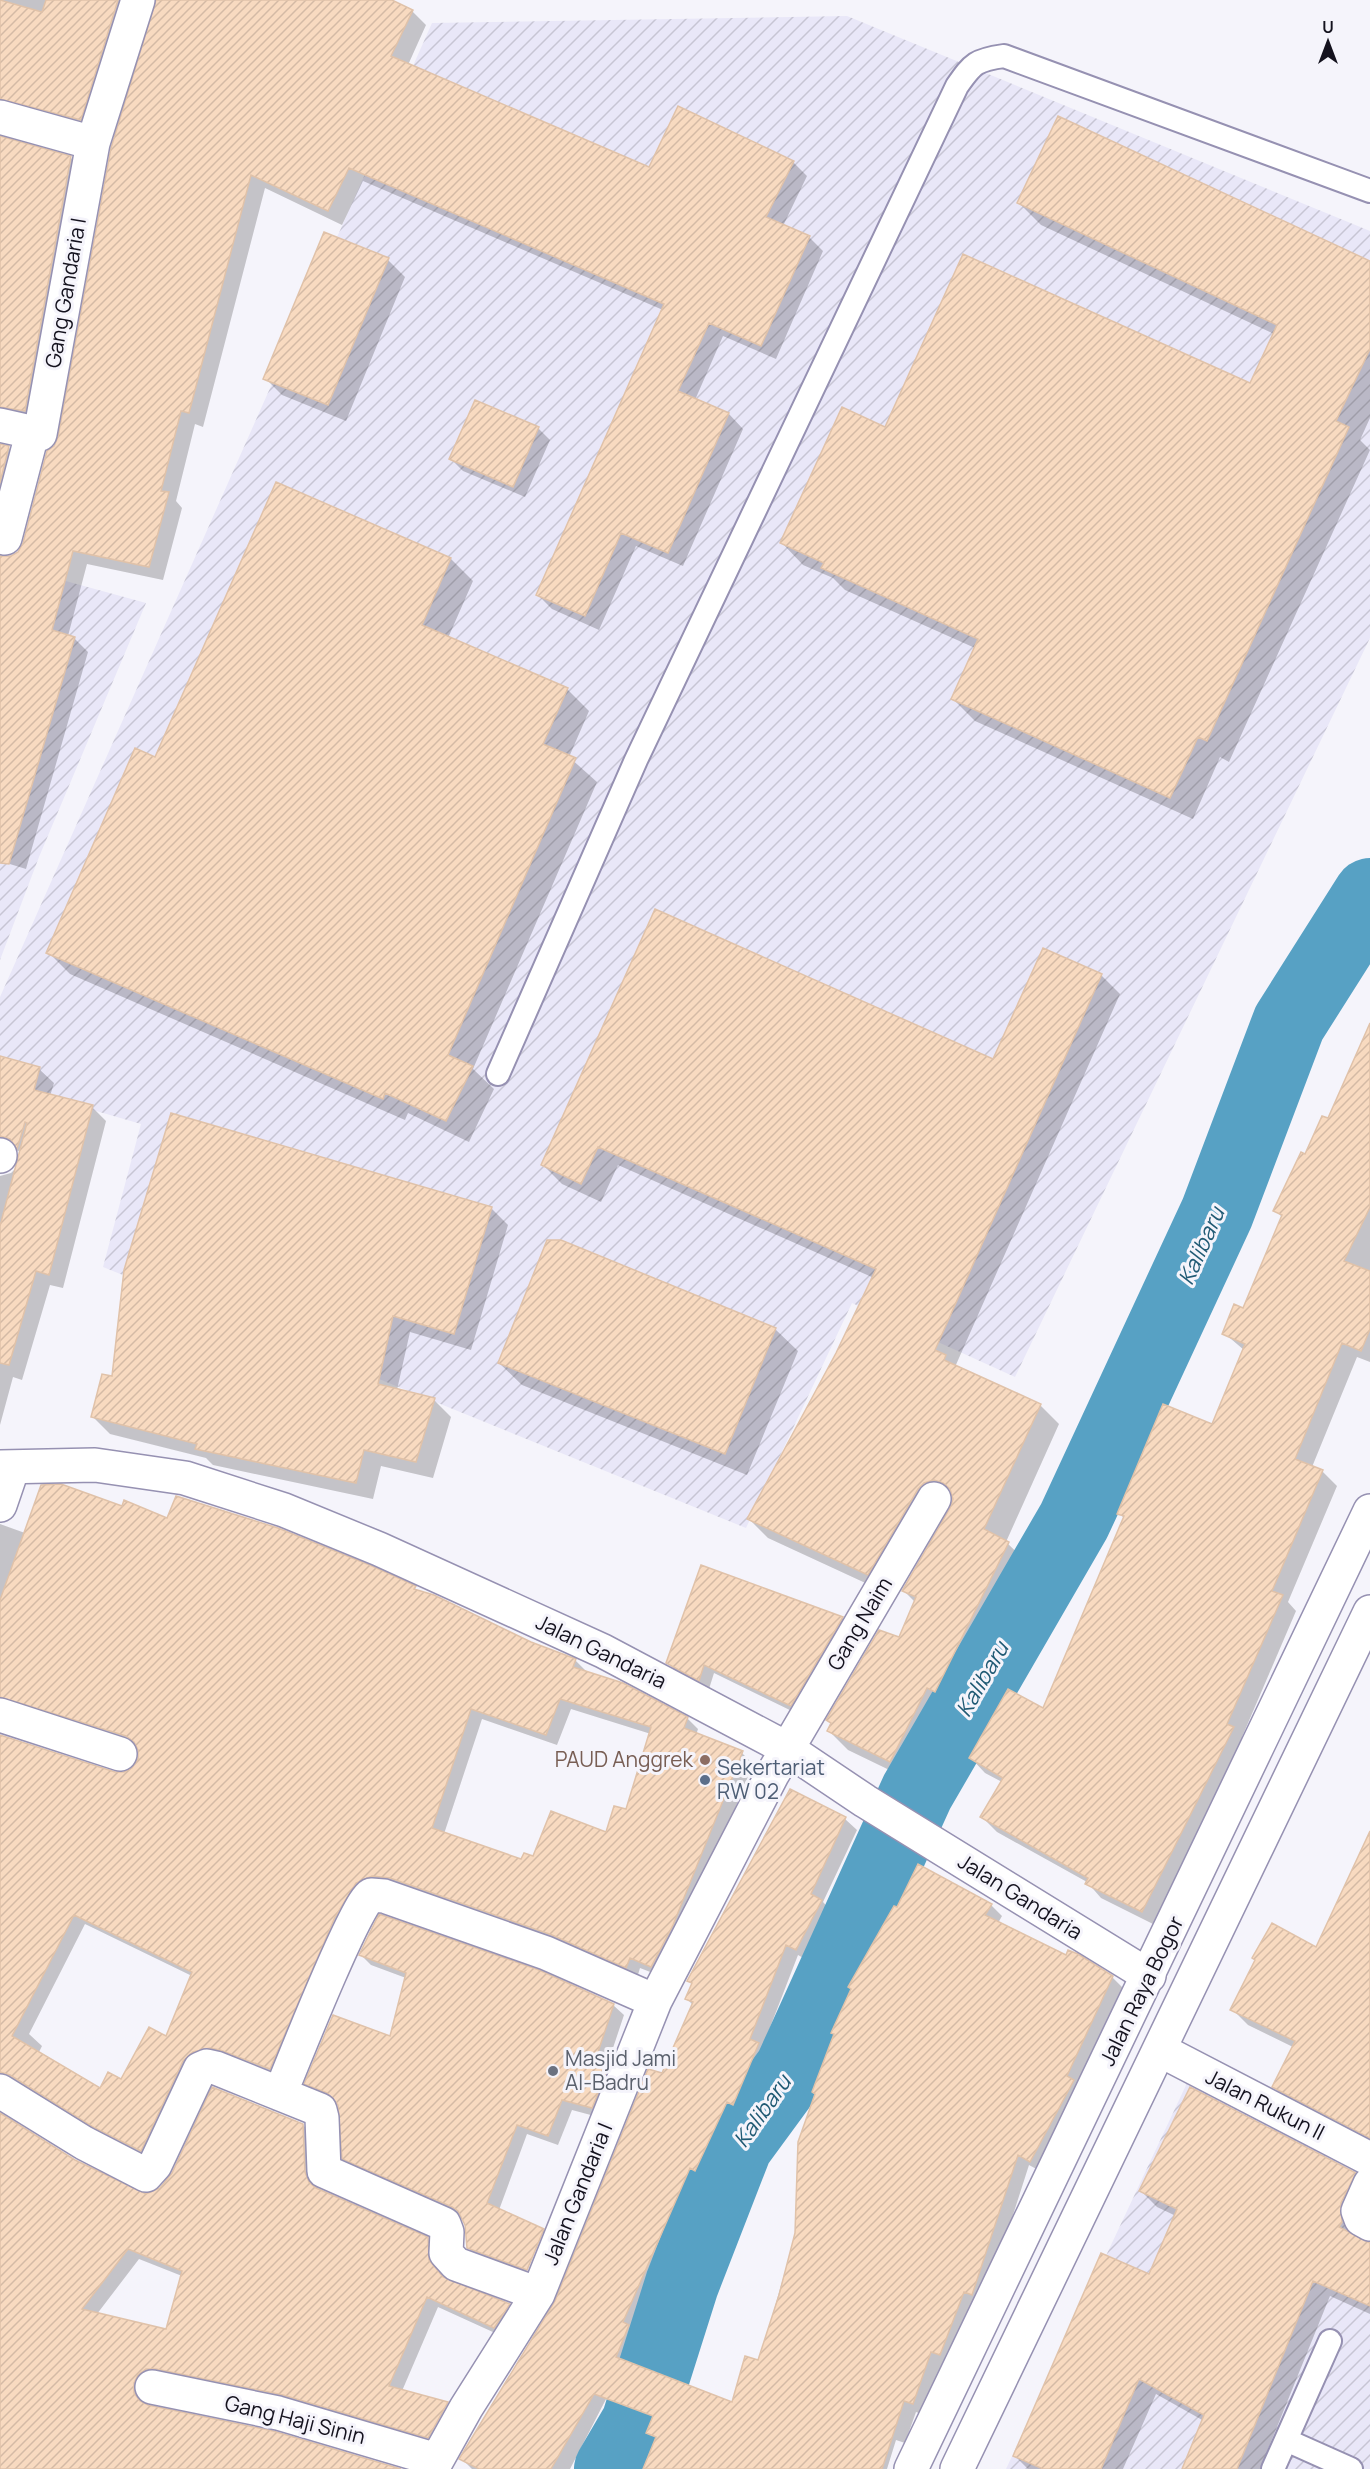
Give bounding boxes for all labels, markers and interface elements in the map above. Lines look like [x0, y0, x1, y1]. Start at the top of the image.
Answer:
north arrow [1298, 12, 1358, 72]
text: U [1322, 16, 1334, 38]
street label: Gang Gandaria I [38, 216, 92, 370]
water label: Kalibaru [1171, 1201, 1232, 1289]
street label: Gang Naim [820, 1572, 898, 1675]
street label: Jalan Gandaria [532, 1607, 671, 1695]
water label: Kalibaru [949, 1634, 1016, 1722]
place label: PAUD Anggrek [555, 1745, 694, 1773]
marker: PAUD Anggrek [698, 1753, 712, 1767]
place label: Sekertariat RW 02 [717, 1753, 825, 1805]
marker: Sekertariat RW 02 [698, 1773, 712, 1787]
street label: Jalan Gandaria [953, 1847, 1088, 1946]
street label: Jalan Raya Bogor [1093, 1911, 1190, 2070]
place label: Masjid Jami Al-Badru [565, 2044, 676, 2096]
street label: Jalan Rukun II [1201, 2062, 1330, 2146]
marker: Masjid Jami Al-Badru [546, 2064, 560, 2078]
water label: Kalibaru [726, 2067, 799, 2153]
street label: Jalan Gandaria I [536, 2118, 618, 2269]
street label: Gang Haji Sinin [222, 2388, 368, 2450]

